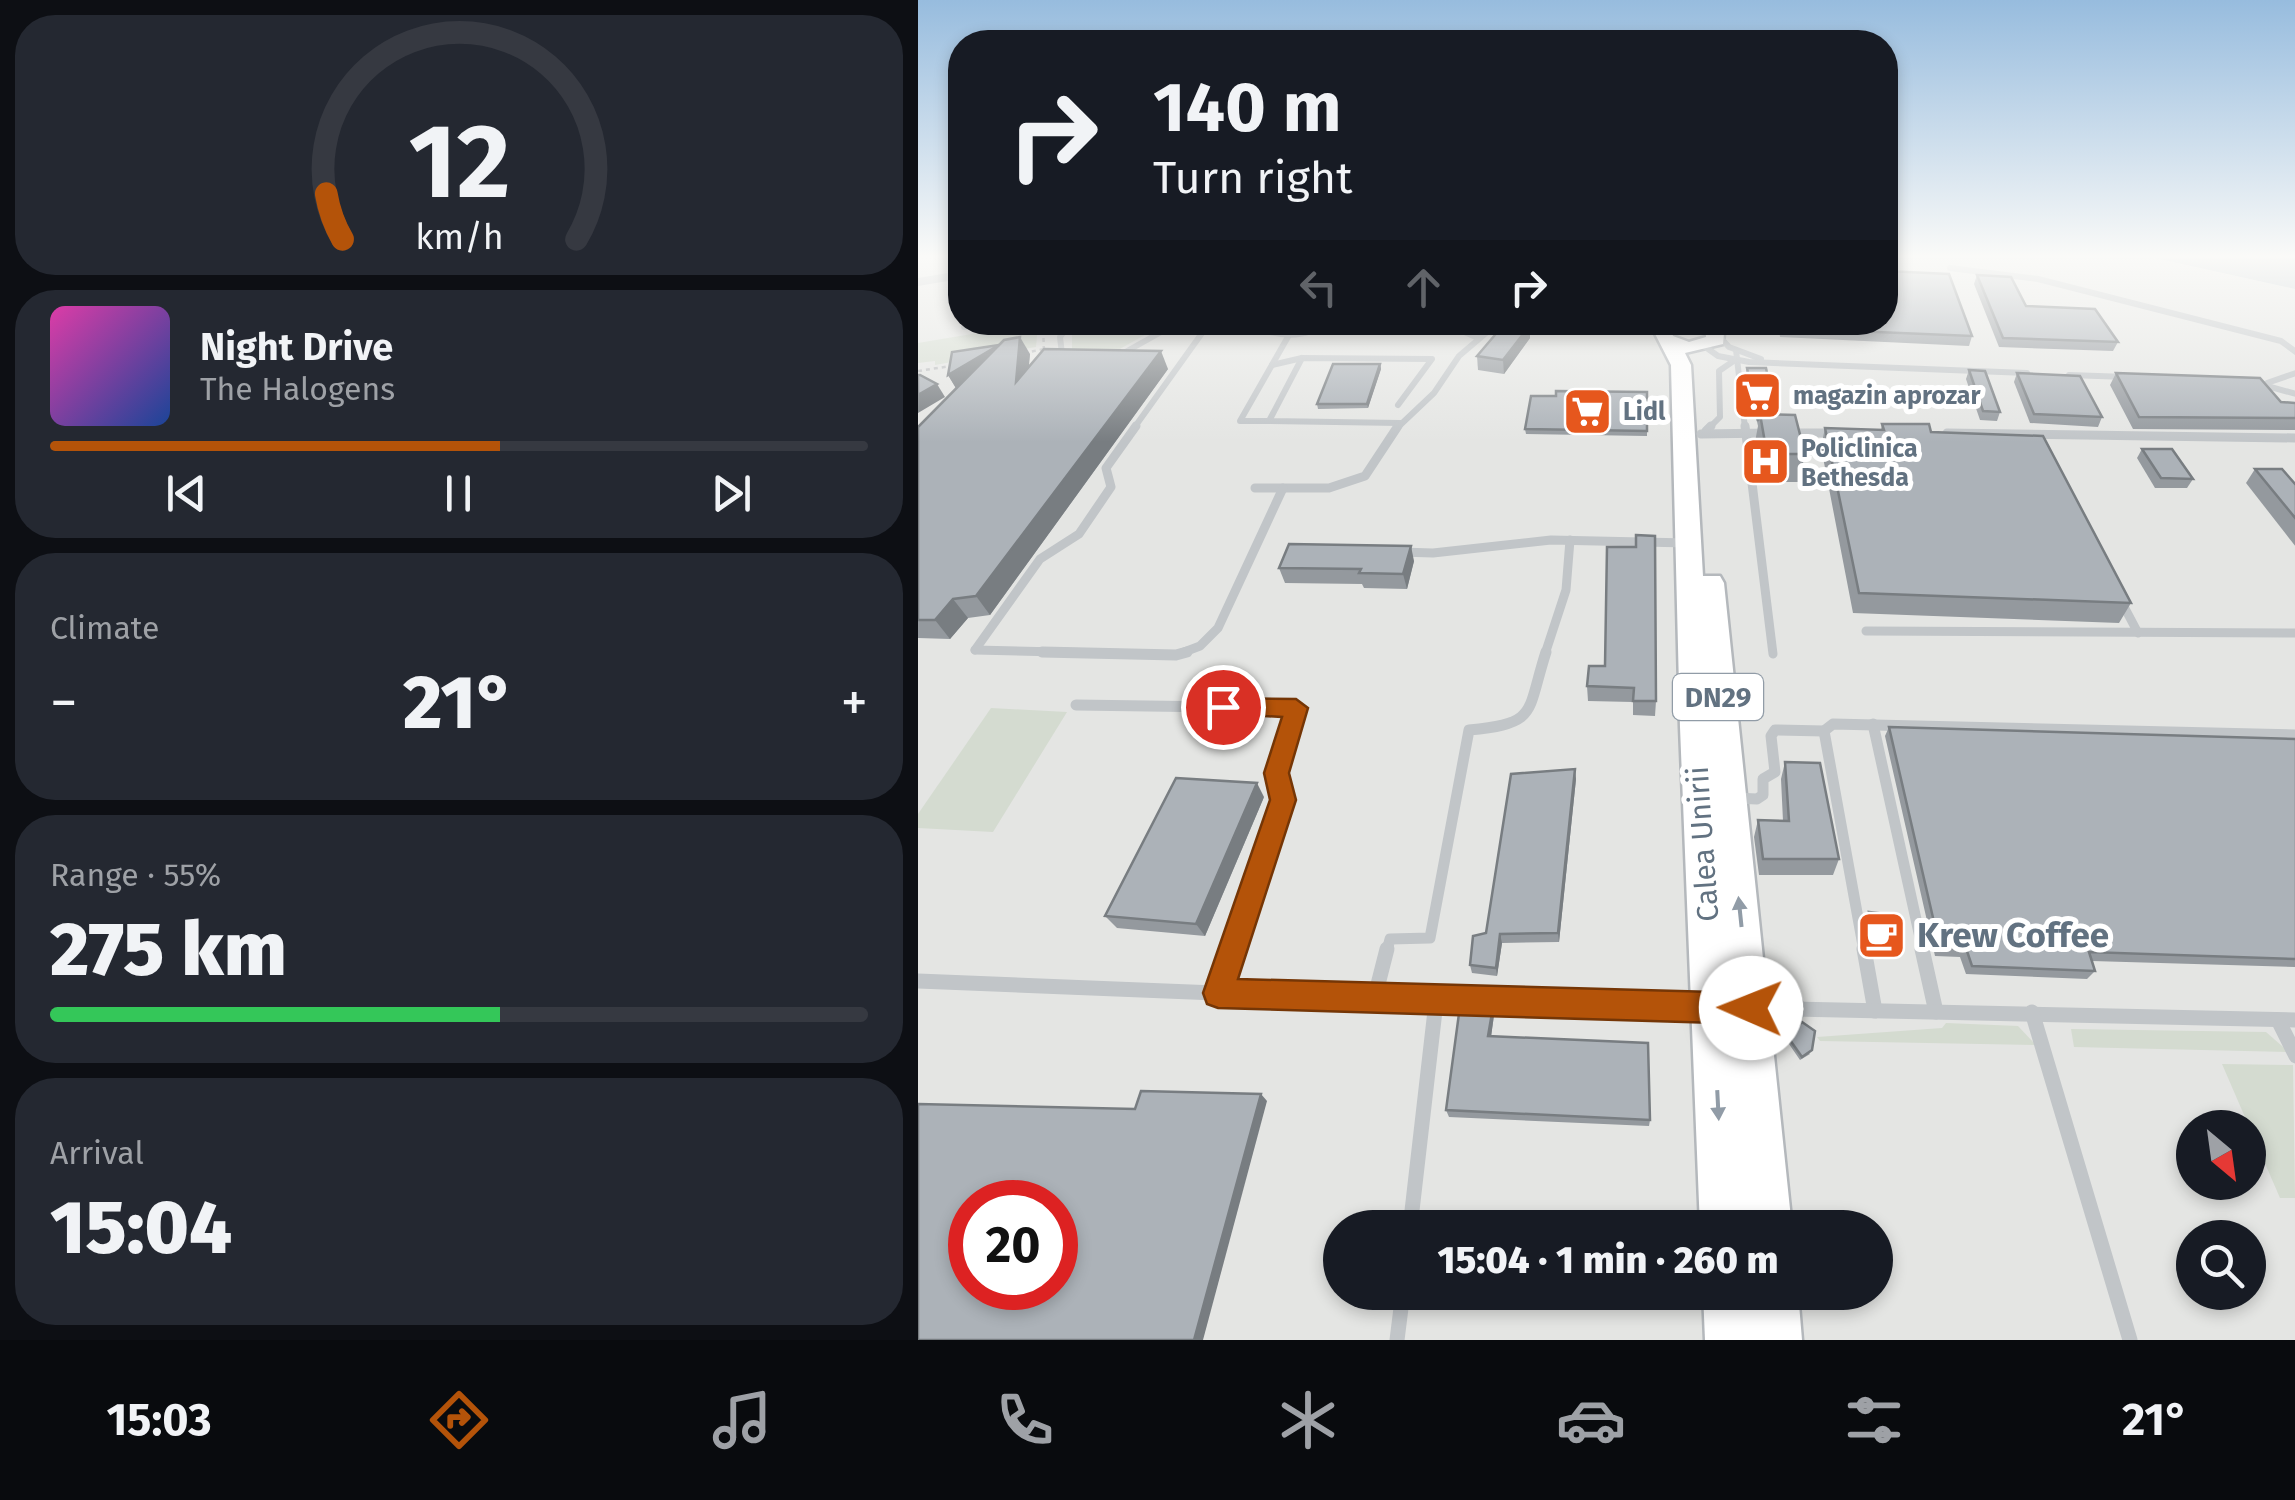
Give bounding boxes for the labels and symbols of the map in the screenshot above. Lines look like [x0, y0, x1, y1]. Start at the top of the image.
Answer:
supermarket icon: magazin aprozar [1732, 369, 1784, 421]
place label: magazin aprozar [1793, 381, 1981, 411]
supermarket icon: Lidl [1562, 385, 1614, 437]
place label: Lidl [1623, 397, 1666, 427]
place label: Policlinica Bethesda [1801, 434, 1918, 493]
hospital icon: Policlinica Bethesda [1740, 436, 1792, 488]
pin [1181, 665, 1266, 750]
road number: DN29 [1673, 674, 1763, 720]
street label: Calea Unirii [1680, 765, 1726, 923]
one-way arrow [1732, 895, 1748, 927]
cafe icon: Krew Coffee [1856, 909, 1908, 961]
place label: Krew Coffee [1917, 914, 2109, 956]
position arrow [1699, 956, 1803, 1060]
one-way arrow [1711, 1090, 1727, 1122]
north arrow [2176, 1110, 2266, 1200]
speed limit sign: 20 [948, 1180, 1078, 1310]

